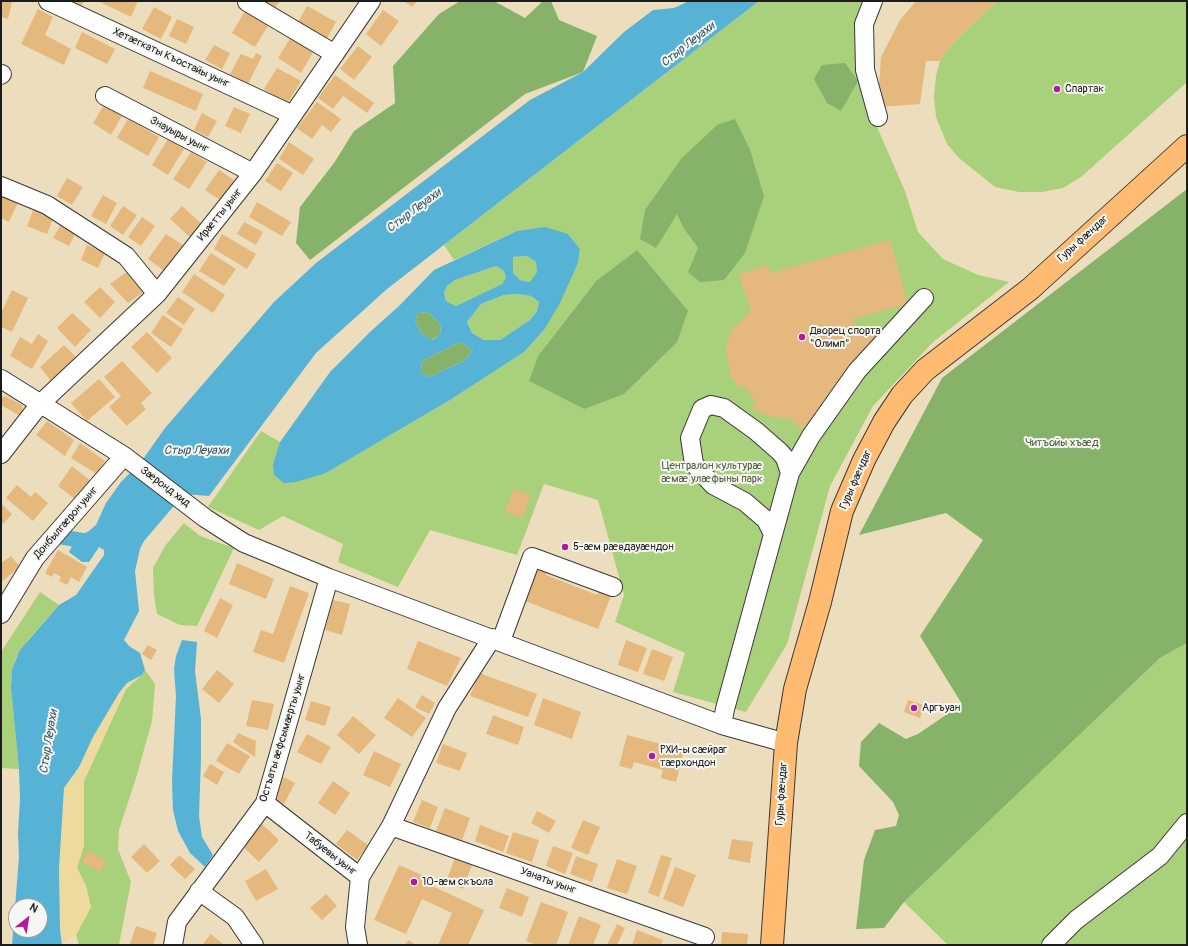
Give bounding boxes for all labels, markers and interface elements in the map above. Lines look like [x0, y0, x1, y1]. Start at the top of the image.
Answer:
water label: Стыр Леуахи [658, 19, 718, 71]
street label: Хетæгкаты Къостайы уынг [111, 25, 231, 91]
place label: Спартак [1065, 82, 1104, 96]
marker: Спартак [1052, 84, 1062, 94]
street label: Знауыры уынг [147, 114, 211, 156]
street label: Ирæтты уынг [195, 186, 245, 244]
water label: Стыр Леуахи [384, 186, 444, 236]
street label: Гуры фӕндаг [1055, 213, 1111, 265]
place label: Дворец спорта "Олимп" [810, 324, 881, 350]
marker: Дворец спорта "Олимп" [797, 332, 807, 342]
park label: Читъойы хъæд [1025, 436, 1099, 450]
water label: Стыр Леуахи [164, 444, 228, 458]
street label: Гуры фӕндаг [837, 448, 875, 512]
park label: Централон культурæ æмæ улæфыны парк [661, 459, 763, 485]
street label: Зæронд хид [137, 464, 193, 510]
street label: Донбылгæрон уынг [31, 484, 101, 562]
place label: 5-æм рӕвдауӕндон [573, 540, 674, 554]
marker: 5-æм рӕвдауӕндон [560, 542, 570, 552]
street label: Остъаты æфсымæрты уынг [257, 672, 309, 804]
place label: Аргъуан [922, 701, 960, 715]
marker: Аргъуан [909, 703, 919, 713]
water label: Стыр Леуахи [37, 709, 61, 775]
place label: РХИ-ы сæйраг тæрхондон [660, 743, 727, 769]
marker: РХИ-ы сæйраг тæрхондон [647, 751, 657, 761]
street label: Гуры фӕндаг [773, 762, 791, 826]
street label: Табуевы уынг [301, 829, 359, 879]
street label: Уанаты уынг [518, 865, 578, 897]
place label: 10-æм скъола [422, 875, 493, 889]
marker: 10-æм скъола [409, 877, 419, 887]
north arrow [8, 898, 48, 938]
text: N [27, 901, 40, 916]

